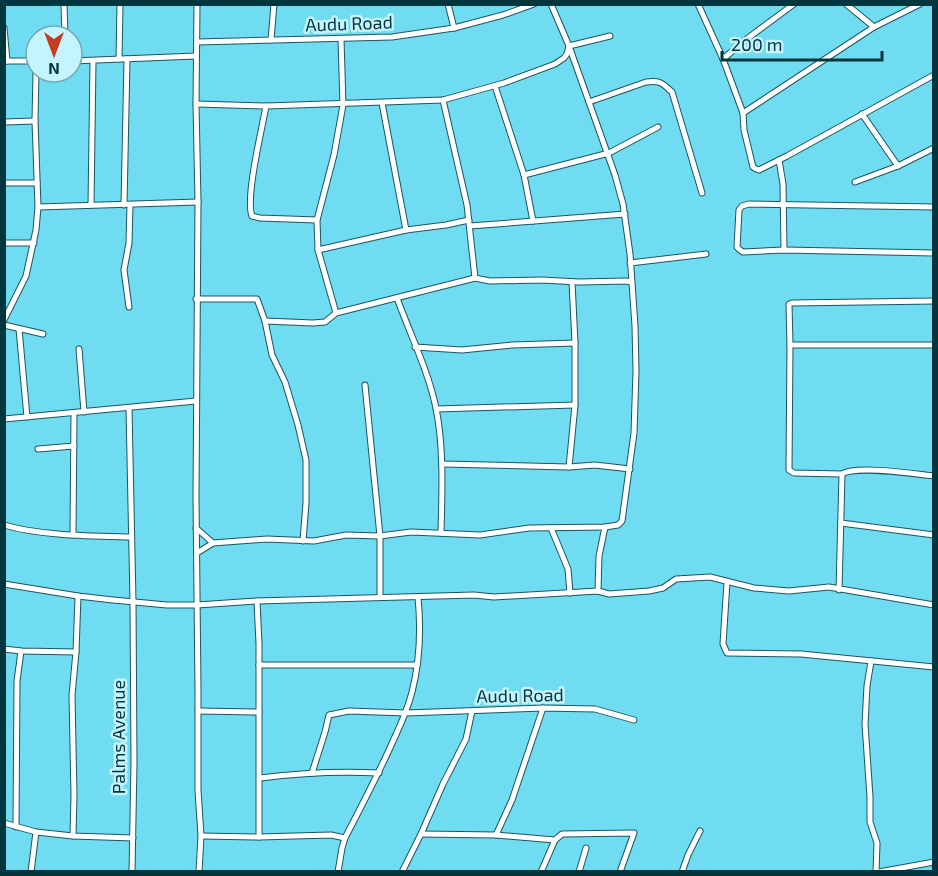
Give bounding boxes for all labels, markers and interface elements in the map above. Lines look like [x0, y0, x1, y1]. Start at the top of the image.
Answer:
street label: Audu Road [305, 10, 393, 36]
north arrow [24, 24, 84, 84]
scale bar [722, 24, 882, 62]
text: 200 m [731, 33, 783, 55]
text: N [48, 60, 60, 79]
street label: Palms Avenue [107, 680, 129, 794]
street label: Audu Road [476, 683, 564, 707]

